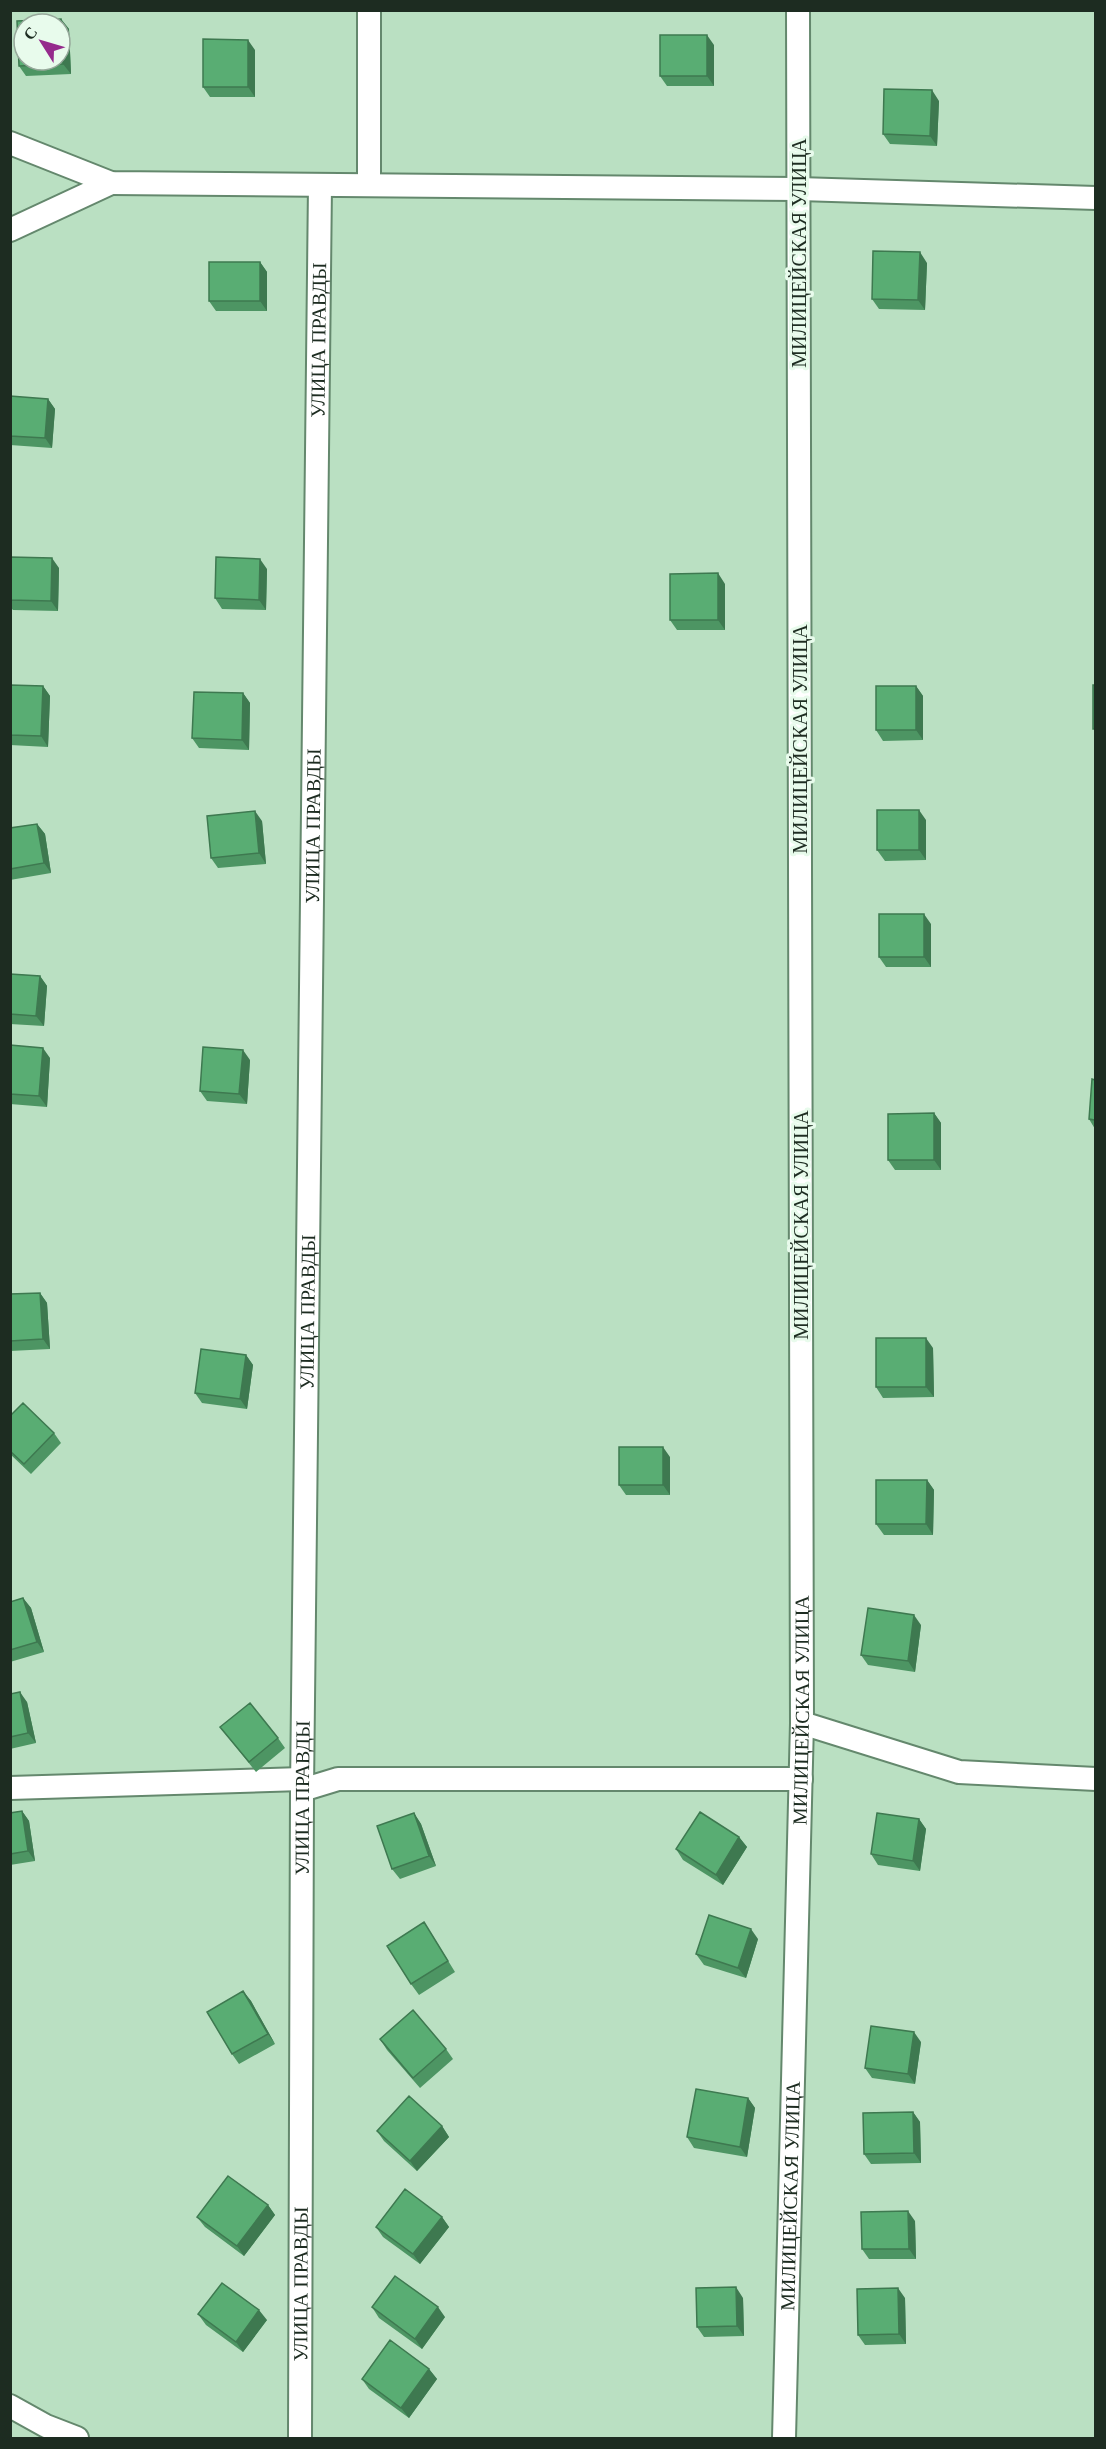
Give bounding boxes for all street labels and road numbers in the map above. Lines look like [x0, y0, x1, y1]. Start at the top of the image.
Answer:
street label: МИЛИЦЕЙСКАЯ УЛИЦА [788, 138, 811, 368]
street label: УЛИЦА ПРАВДЫ [306, 262, 331, 418]
street label: МИЛИЦЕЙСКАЯ УЛИЦА [789, 624, 812, 854]
street label: УЛИЦА ПРАВДЫ [301, 748, 325, 904]
street label: МИЛИЦЕЙСКАЯ УЛИЦА [790, 1110, 813, 1340]
street label: УЛИЦА ПРАВДЫ [295, 1234, 320, 1390]
street label: МИЛИЦЕЙСКАЯ УЛИЦА [788, 1595, 814, 1825]
street label: УЛИЦА ПРАВДЫ [291, 1720, 315, 1876]
street label: МИЛИЦЕЙСКАЯ УЛИЦА [776, 2080, 805, 2311]
street label: УЛИЦА ПРАВДЫ [289, 2206, 313, 2362]

